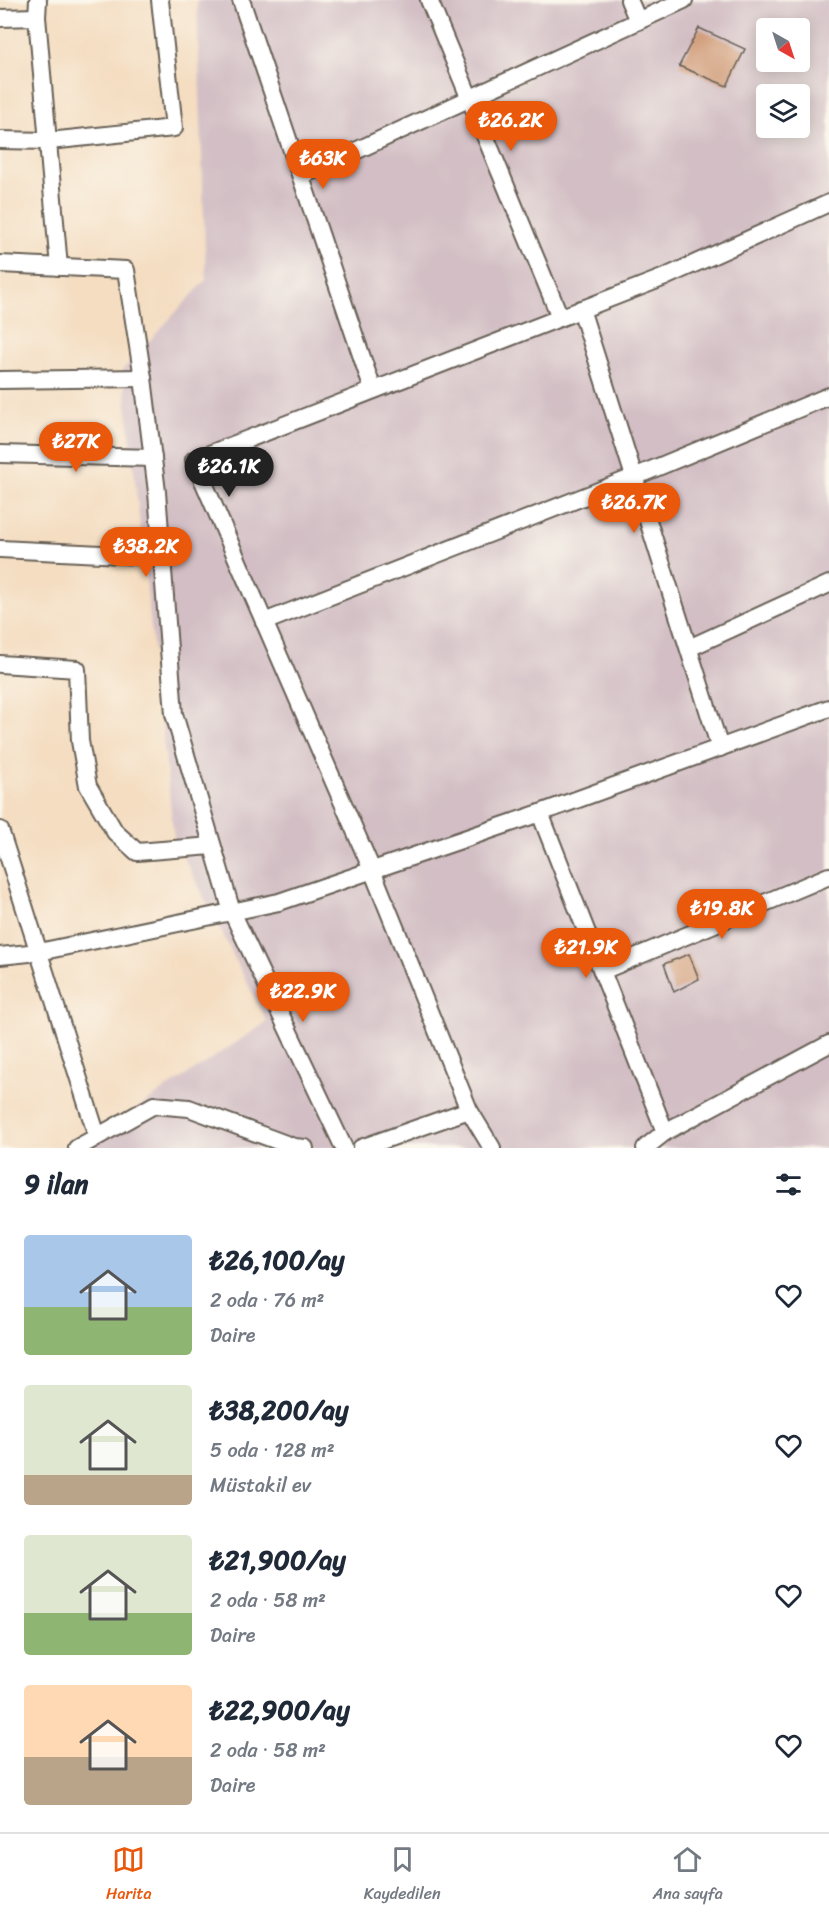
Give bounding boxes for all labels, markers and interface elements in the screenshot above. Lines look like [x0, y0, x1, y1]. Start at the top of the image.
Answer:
north arrow [756, 18, 810, 72]
map controls [756, 18, 810, 138]
button: layers [756, 84, 810, 138]
pin: ₺26.2K [462, 101, 560, 152]
text: ₺26.2K [479, 103, 543, 138]
pin: ₺63K [287, 139, 359, 190]
text: ₺63K [300, 141, 346, 176]
pin: ₺27K [40, 422, 112, 473]
text: ₺27K [53, 424, 99, 459]
pin: ₺26.1K [180, 447, 278, 498]
text: ₺26.1K [199, 449, 259, 484]
pin: ₺26.7K [585, 483, 683, 534]
text: ₺26.7K [602, 485, 666, 520]
pin: ₺38.2K [97, 527, 195, 578]
text: ₺38.2K [114, 529, 178, 564]
pin: ₺19.8K [673, 889, 771, 940]
text: ₺19.8K [691, 891, 753, 926]
pin: ₺21.9K [537, 928, 635, 979]
text: ₺21.9K [555, 930, 617, 965]
pin: ₺22.9K [254, 972, 352, 1023]
text: ₺22.9K [271, 974, 335, 1009]
text: 9 ilan [24, 1161, 88, 1207]
icon: filters [772, 1168, 805, 1201]
text: ₺26,100/ay [210, 1237, 345, 1283]
icon: home [72, 1259, 144, 1331]
icon: heart [772, 1279, 805, 1312]
text: 2 oda · 76 m² [210, 1283, 324, 1318]
text: Daire [210, 1318, 255, 1353]
text: ₺38,200/ay [210, 1387, 349, 1433]
icon: home [72, 1409, 144, 1481]
icon: heart [772, 1429, 805, 1462]
text: 5 oda · 128 m² [210, 1433, 335, 1468]
text: Müstakil ev [210, 1468, 311, 1503]
text: ₺21,900/ay [210, 1537, 346, 1583]
icon: home [72, 1559, 144, 1631]
icon: heart [772, 1579, 805, 1612]
text: 2 oda · 58 m² [210, 1583, 326, 1618]
text: Daire [210, 1618, 255, 1653]
text: ₺22,900/ay [210, 1687, 350, 1733]
icon: home [72, 1709, 144, 1781]
icon: heart [772, 1729, 805, 1762]
text: 2 oda · 58 m² [210, 1733, 326, 1768]
text: Daire [210, 1768, 255, 1803]
tab: Harita [106, 1843, 151, 1908]
tab: Kaydedilen [364, 1843, 441, 1908]
tab: Ana sayfa [653, 1843, 723, 1908]

